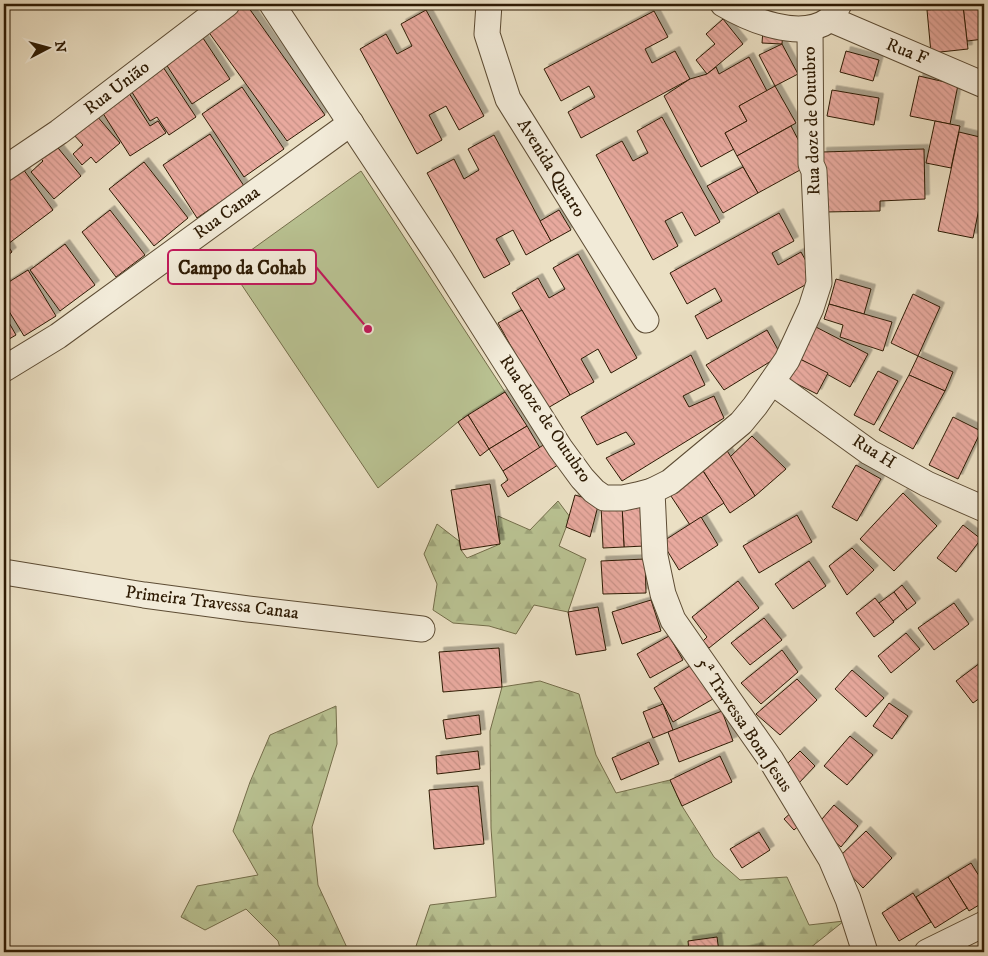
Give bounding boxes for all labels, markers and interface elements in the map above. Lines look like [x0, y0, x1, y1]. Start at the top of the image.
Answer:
north arrow [22, 22, 72, 72]
street label: Rua F [883, 34, 931, 70]
text: N [50, 40, 70, 54]
street label: Rua doze de Outubro [798, 46, 826, 196]
street label: Rua União [80, 56, 154, 120]
street label: Avenida Quatro [512, 115, 590, 221]
street label: Rua Canaa [190, 181, 265, 244]
callout: Campo da Cohab [168, 250, 316, 284]
text: Campo da Cohab [178, 257, 306, 280]
street label: Rua doze de Outubro [494, 351, 596, 487]
street label: Rua H [848, 430, 900, 474]
street label: Primeira Travessa Canaa [124, 581, 300, 625]
street label: 5ª Travessa Bom Jesus [691, 654, 797, 796]

